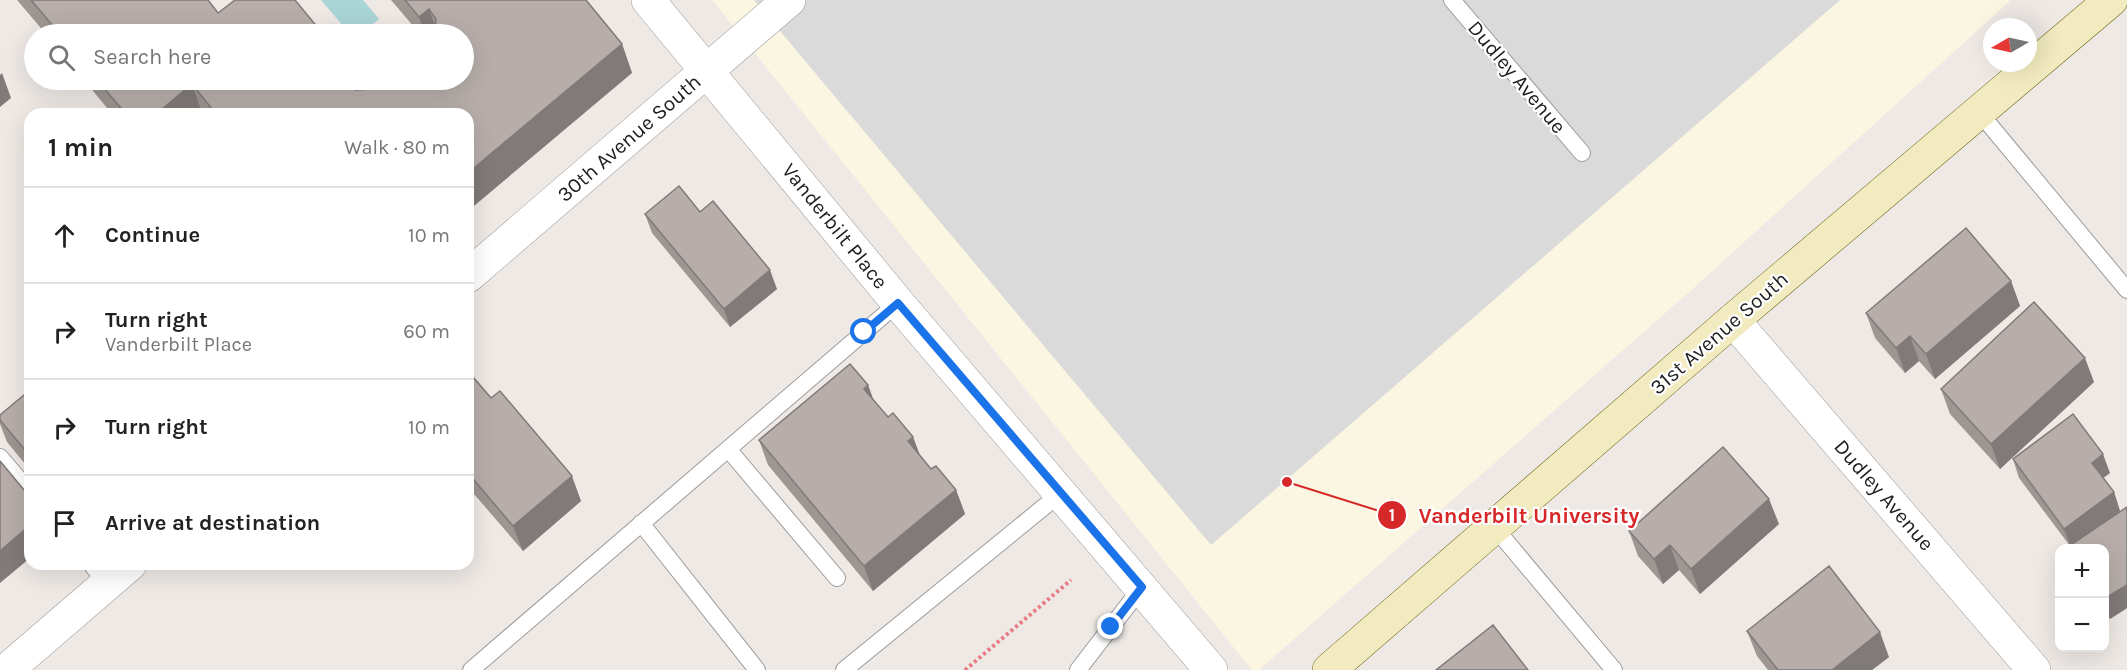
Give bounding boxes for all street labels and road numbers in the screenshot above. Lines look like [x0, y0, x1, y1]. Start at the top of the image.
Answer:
street label: Dudley Avenue [1463, 16, 1571, 138]
street label: 30th Avenue South [552, 69, 706, 207]
street label: Vanderbilt Place [777, 158, 893, 294]
street label: 31st Avenue South [1645, 267, 1793, 399]
street label: Dudley Avenue [1829, 434, 1939, 556]

